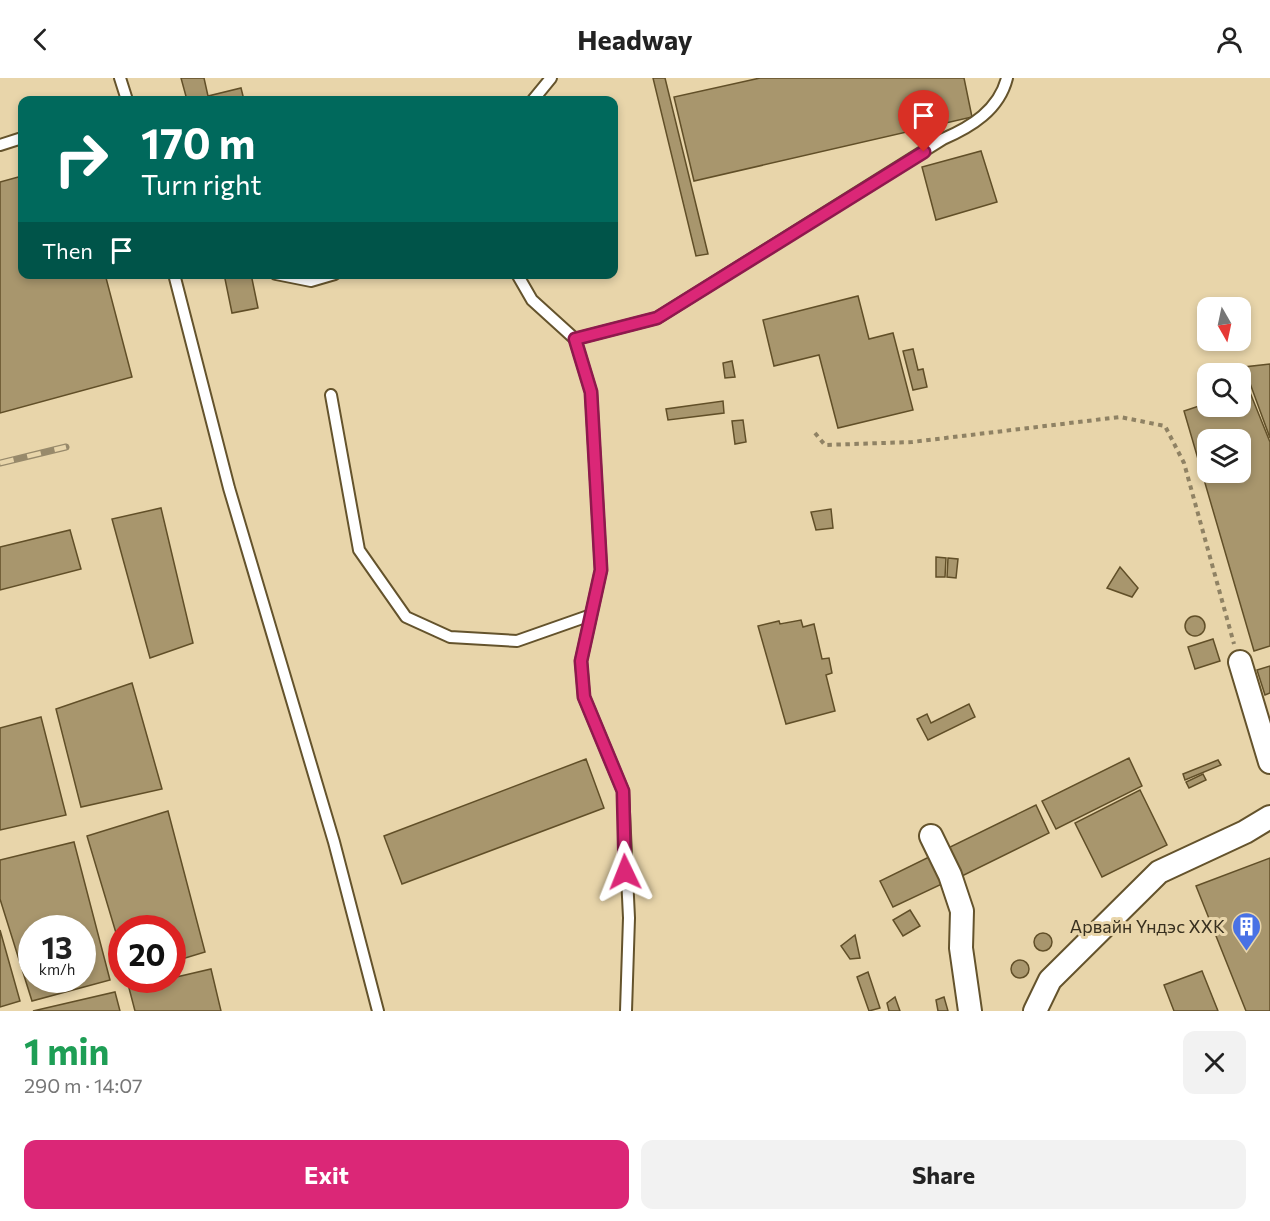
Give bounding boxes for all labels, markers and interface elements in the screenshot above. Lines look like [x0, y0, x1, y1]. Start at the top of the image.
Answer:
icon: back [24, 23, 57, 56]
text: Headway [577, 23, 693, 56]
icon: person [1213, 23, 1246, 56]
pin [898, 90, 949, 152]
icon: arrive [907, 99, 940, 132]
text: 170 m [141, 116, 255, 168]
icon: right [42, 120, 120, 198]
text: Turn right [141, 168, 261, 201]
icon: arrive [105, 234, 138, 267]
text: Then [42, 237, 93, 264]
north arrow [1197, 297, 1251, 351]
map controls [1197, 297, 1251, 483]
button: search [1197, 363, 1251, 417]
button: layers [1197, 429, 1251, 483]
position arrow [593, 840, 657, 904]
building icon: Арвайн Үндэс ХХК [1230, 910, 1262, 952]
speed limit sign: 20 [108, 915, 186, 993]
place label: Арвайн Үндэс ХХК [1070, 915, 1225, 937]
text: 13 [41, 928, 73, 965]
text: km/h [39, 960, 75, 978]
text: 1 min [24, 1028, 109, 1072]
button: close [1183, 1031, 1246, 1094]
text: 290 m · 14:07 [24, 1073, 143, 1097]
button: Exit [24, 1140, 629, 1209]
button: Share [641, 1140, 1246, 1209]

